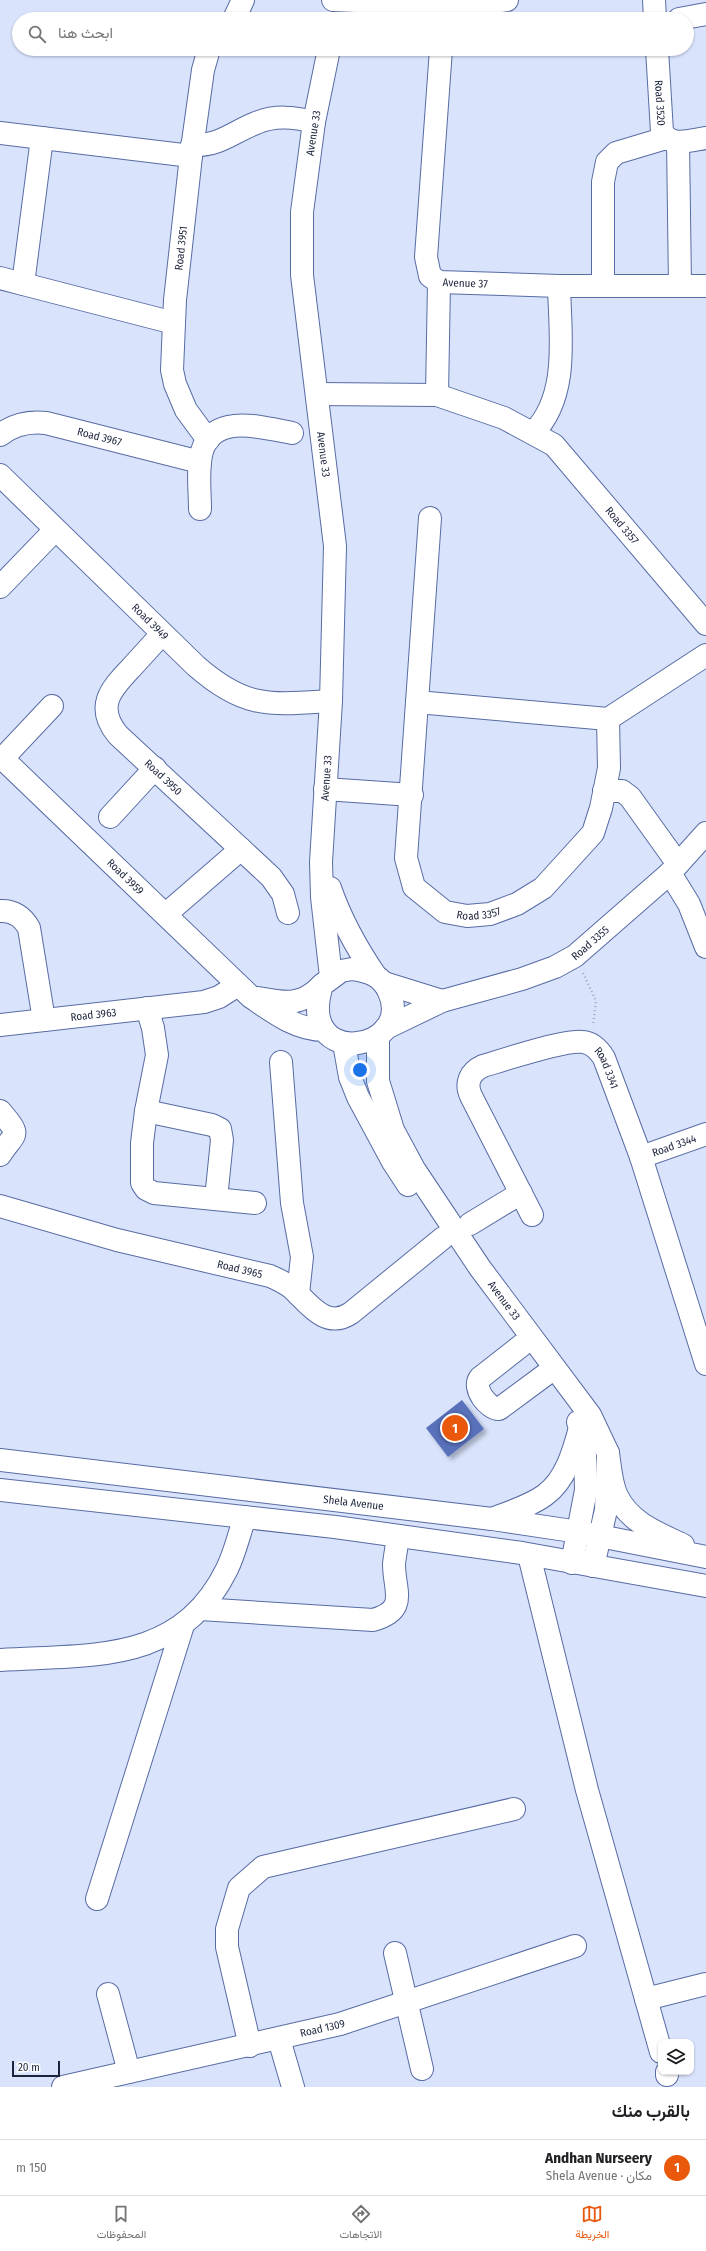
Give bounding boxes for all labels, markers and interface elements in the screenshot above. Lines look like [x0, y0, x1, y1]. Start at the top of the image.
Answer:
search box [12, 12, 694, 56]
icon: search [26, 23, 48, 45]
text: ابحث هنا [58, 24, 113, 42]
street label: Road 3520 [652, 80, 668, 127]
street label: Avenue 33 [304, 110, 323, 157]
street label: Road 3951 [172, 225, 190, 271]
street label: Avenue 37 [442, 276, 488, 291]
street label: Road 3967 [76, 425, 123, 449]
street label: Avenue 33 [314, 431, 333, 478]
street label: Road 3357 [602, 504, 642, 547]
street label: Road 3949 [129, 601, 171, 643]
street label: Avenue 33 [318, 755, 335, 801]
street label: Road 3950 [142, 757, 185, 798]
street label: Road 3959 [104, 856, 146, 897]
street label: Road 3357 [455, 904, 503, 923]
street label: Road 3355 [569, 923, 612, 963]
street label: Road 3963 [70, 1006, 117, 1024]
street label: Road 3341 [591, 1044, 621, 1091]
your location [350, 1060, 370, 1080]
street label: Road 3344 [650, 1132, 699, 1160]
street label: Road 3965 [216, 1258, 264, 1281]
street label: Avenue 33 [485, 1279, 523, 1323]
pin: 1 [442, 1413, 468, 1443]
street label: Shela Avenue [323, 1493, 384, 1513]
street label: Road 1309 [299, 2017, 347, 2040]
map controls [658, 2039, 694, 2075]
button: layers [658, 2039, 694, 2075]
scale bar [12, 2059, 60, 2078]
text: 20 m [18, 2061, 40, 2074]
text: بالقرب منك [612, 2101, 690, 2122]
text: Andhan Nurseery [545, 2149, 652, 2167]
text: 150 m [16, 2160, 47, 2175]
text: 1 [674, 2160, 680, 2175]
text: مكان · Shela Avenue [546, 2168, 652, 2183]
tab: المحفوظات [97, 2203, 146, 2244]
tab: الاتجاهات [339, 2203, 382, 2244]
tab: الخريطة [575, 2203, 609, 2244]

